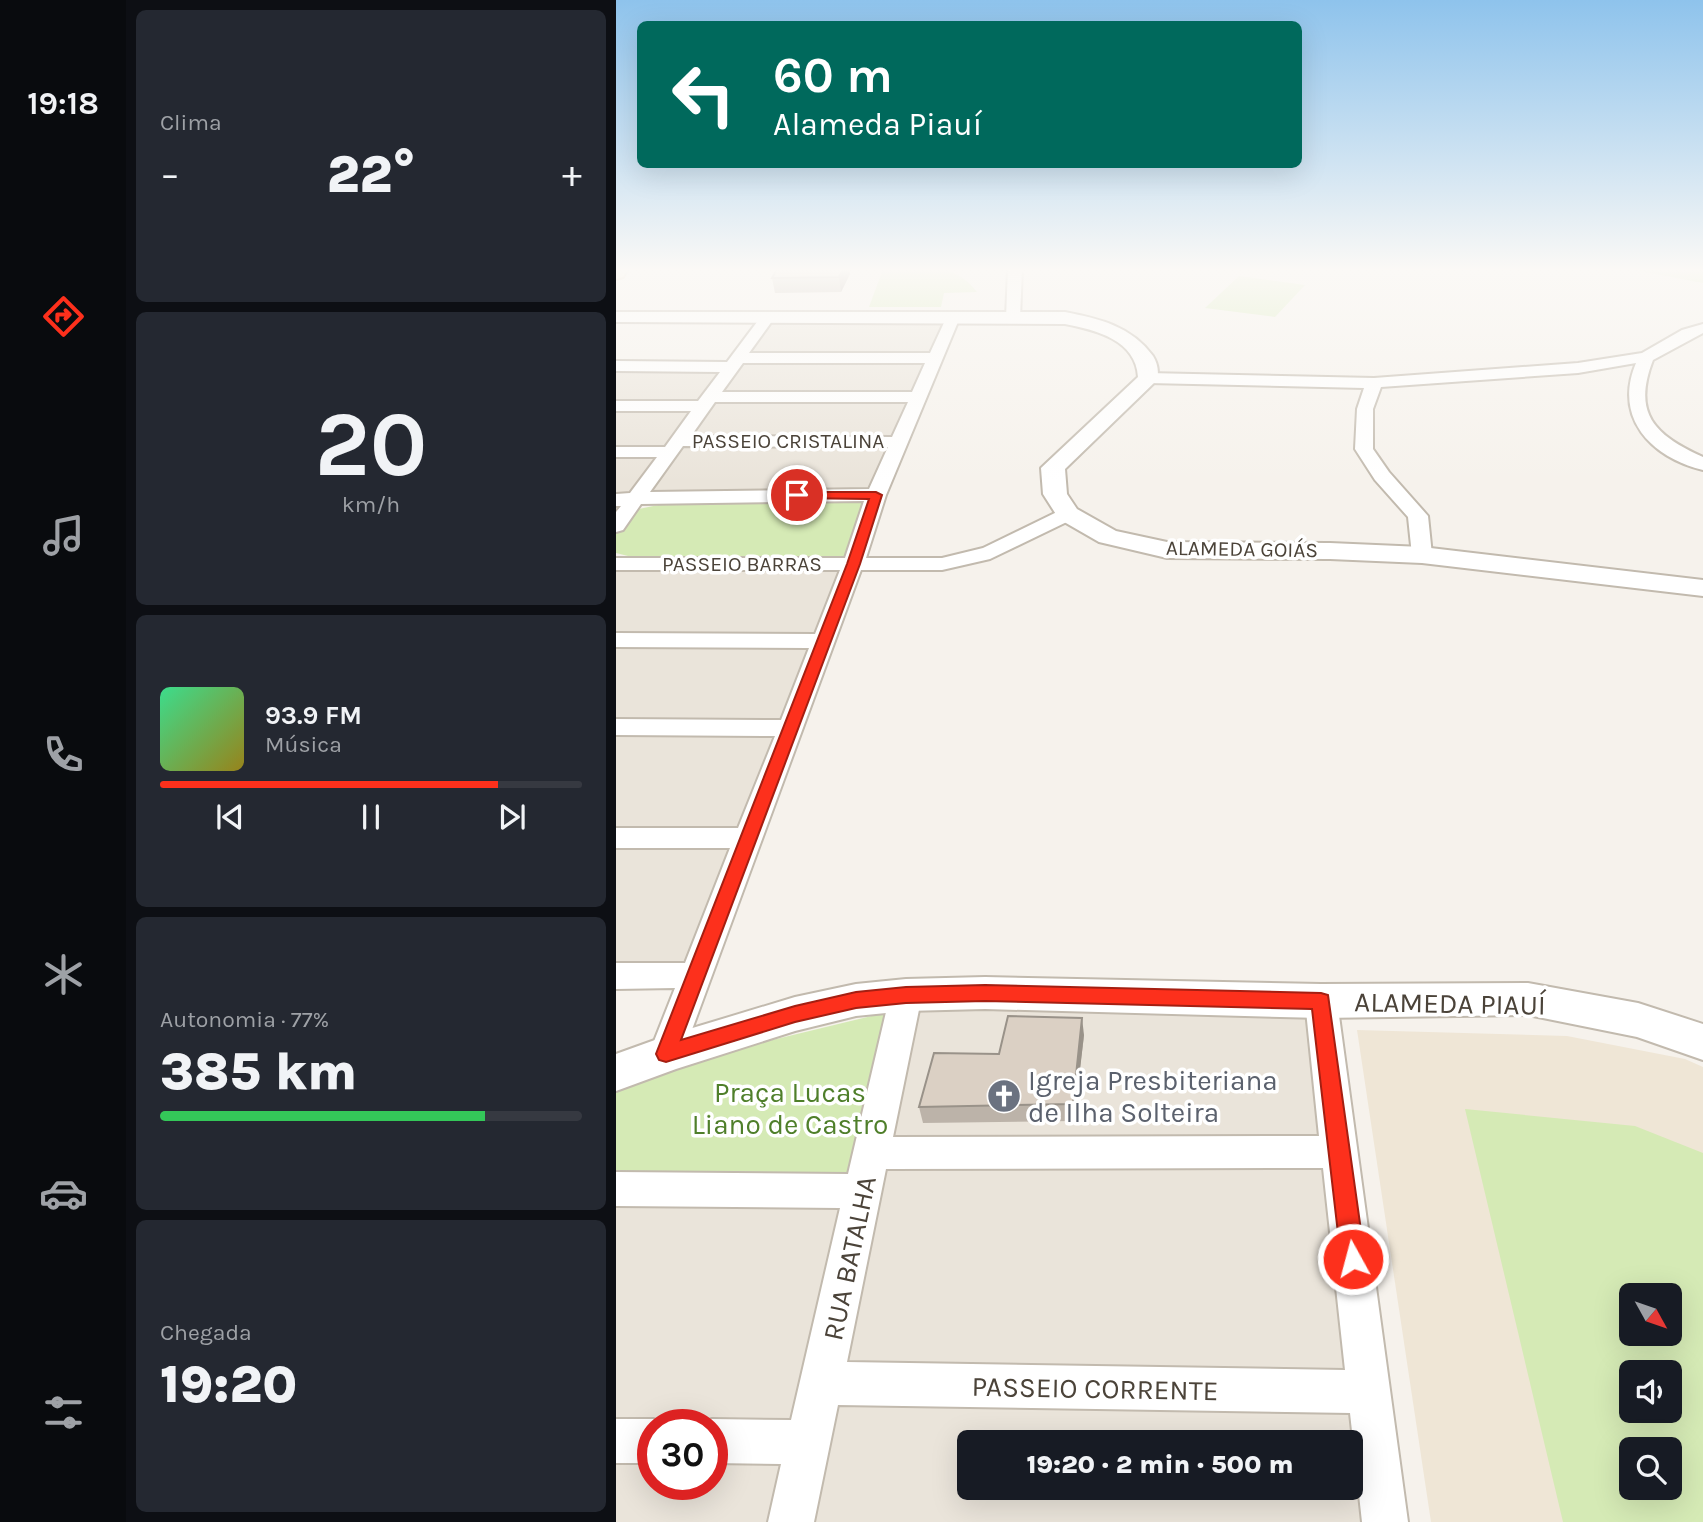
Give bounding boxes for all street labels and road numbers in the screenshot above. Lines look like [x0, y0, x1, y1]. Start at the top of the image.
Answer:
street label: PASSEIO CRISTALINA [692, 429, 884, 453]
street label: ALAMEDA GOIÁS [1166, 536, 1318, 562]
street label: PASSEIO BARRAS [662, 552, 822, 576]
street label: ALAMEDA PIAUÍ [1354, 984, 1547, 1022]
street label: RUA BATALHA [816, 1173, 883, 1343]
street label: PASSEIO CORRENTE [971, 1370, 1219, 1407]

